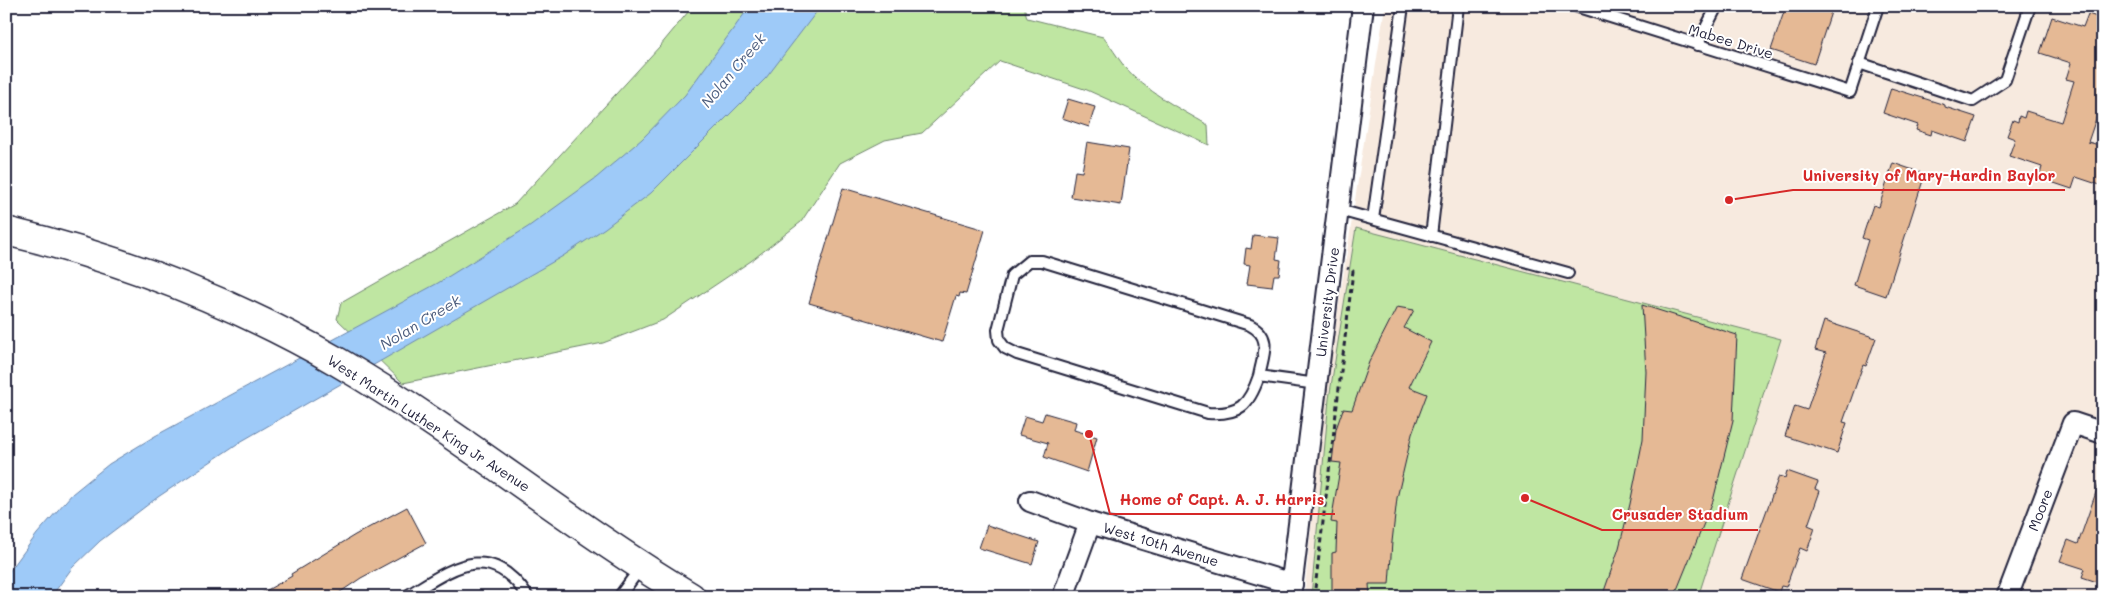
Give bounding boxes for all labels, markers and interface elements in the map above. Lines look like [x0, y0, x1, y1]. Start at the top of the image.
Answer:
street label: Mabee Drive [1686, 19, 1776, 63]
water label: Nolan Creek [696, 28, 771, 111]
callout: University of Mary-Hardin Baylor [1793, 160, 2065, 190]
text: University of Mary-Hardin Baylor [1803, 165, 2055, 185]
street label: University Drive [1311, 246, 1343, 358]
water label: Nolan Creek [376, 289, 465, 354]
street label: West Martin Luther King Jr Avenue [324, 350, 534, 496]
callout: Home of Capt. A. J. Harris [1110, 484, 1335, 514]
street label: Moore [2023, 486, 2057, 534]
text: Home of Capt. A. J. Harris [1120, 489, 1324, 509]
callout: Crusader Stadium [1602, 500, 1758, 530]
text: Crusader Stadium [1612, 504, 1748, 524]
street label: West 10th Avenue [1101, 517, 1221, 571]

